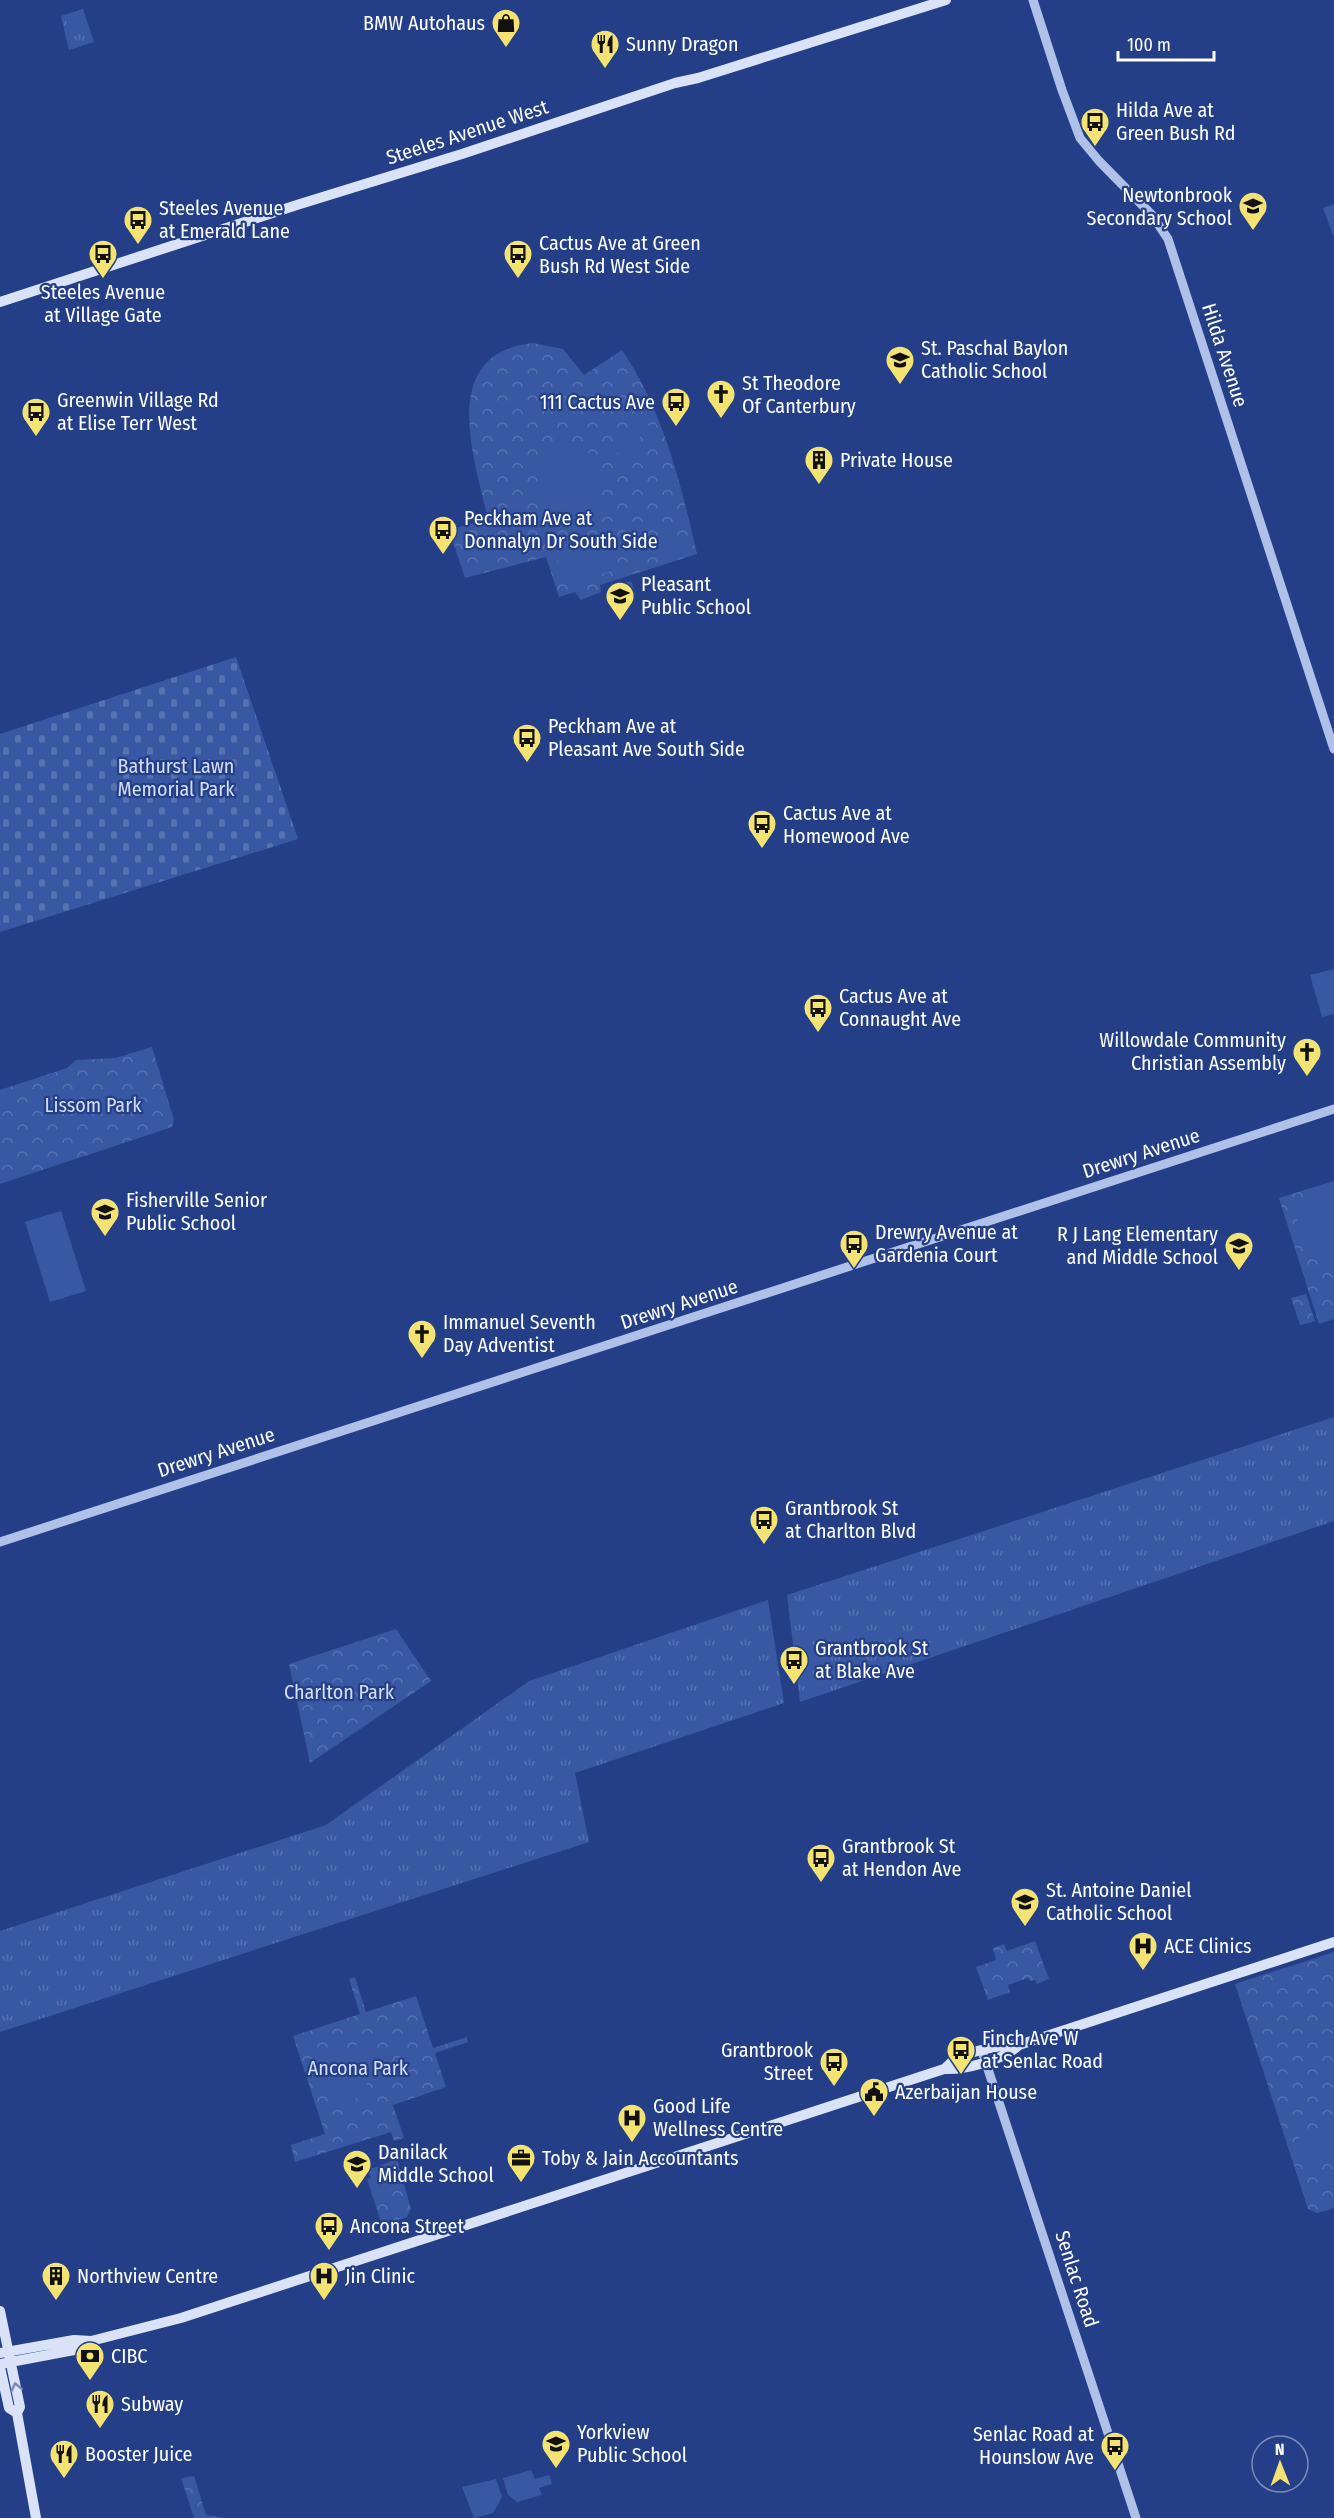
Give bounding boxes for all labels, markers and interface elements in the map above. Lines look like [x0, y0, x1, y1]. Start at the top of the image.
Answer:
shop icon: BMW Autohaus [490, 7, 522, 49]
place label: BMW Autohaus [363, 11, 485, 35]
scale bar [1118, 24, 1214, 62]
restaurant icon: Sunny Dragon [589, 28, 621, 70]
place label: Sunny Dragon [626, 32, 739, 56]
text: 100 m [1127, 34, 1171, 56]
street label: Steeles Avenue West [383, 94, 551, 169]
place label: Hilda Ave at Green Bush Rd [1116, 98, 1235, 145]
bus stop icon: Hilda Ave at Green Bush Rd [1079, 106, 1111, 148]
place label: Newtonbrook Secondary School [1087, 183, 1233, 230]
school or university icon: Newtonbrook Secondary School [1237, 190, 1269, 232]
place label: Steeles Avenue at Emerald Lane [159, 196, 290, 243]
bus stop icon: Steeles Avenue at Emerald Lane [122, 204, 154, 246]
place label: Cactus Ave at Green Bush Rd West Side [539, 231, 701, 278]
bus stop icon: Steeles Avenue at Village Gate [87, 238, 119, 280]
bus stop icon: Cactus Ave at Green Bush Rd West Side [502, 238, 534, 280]
place label: Steeles Avenue at Village Gate [41, 280, 165, 327]
street label: Hilda Avenue [1197, 300, 1253, 410]
place label: St. Paschal Baylon Catholic School [921, 336, 1068, 383]
school or university icon: St. Paschal Baylon Catholic School [884, 344, 916, 386]
place label: St Theodore Of Canterbury [742, 371, 856, 418]
church icon: St Theodore Of Canterbury [705, 378, 737, 420]
bus stop icon: 111 Cactus Ave [660, 386, 692, 428]
place label: Greenwin Village Rd at Elise Terr West [57, 388, 219, 435]
place label: 111 Cactus Ave [540, 390, 655, 414]
bus stop icon: Greenwin Village Rd at Elise Terr West [20, 396, 52, 438]
building icon: Private House [803, 444, 835, 486]
place label: Private House [840, 448, 953, 472]
place label: Peckham Ave at Donnalyn Dr South Side [464, 506, 658, 553]
bus stop icon: Peckham Ave at Donnalyn Dr South Side [427, 514, 459, 556]
place label: Pleasant Public School [641, 572, 751, 619]
school or university icon: Pleasant Public School [604, 580, 636, 622]
place label: Peckham Ave at Pleasant Ave South Side [548, 714, 745, 761]
bus stop icon: Peckham Ave at Pleasant Ave South Side [511, 722, 543, 764]
park label: Bathurst Lawn Memorial Park [117, 754, 235, 801]
place label: Cactus Ave at Homewood Ave [783, 801, 910, 848]
bus stop icon: Cactus Ave at Homewood Ave [746, 808, 778, 850]
place label: Cactus Ave at Connaught Ave [839, 984, 961, 1031]
bus stop icon: Cactus Ave at Connaught Ave [802, 992, 834, 1034]
place label: Willowdale Community Christian Assembly [1099, 1028, 1286, 1075]
church icon: Willowdale Community Christian Assembly [1291, 1036, 1323, 1078]
park label: Lissom Park [45, 1093, 142, 1117]
street label: Drewry Avenue [1079, 1123, 1203, 1183]
place label: Fisherville Senior Public School [126, 1188, 267, 1235]
school or university icon: Fisherville Senior Public School [89, 1196, 121, 1238]
place label: Drewry Avenue at Gardenia Court [875, 1220, 1018, 1267]
place label: R J Lang Elementary and Middle School [1057, 1222, 1218, 1269]
bus stop icon: Drewry Avenue at Gardenia Court [838, 1228, 870, 1270]
school or university icon: R J Lang Elementary and Middle School [1223, 1230, 1255, 1272]
street label: Drewry Avenue [617, 1274, 741, 1334]
place label: Immanuel Seventh Day Adventist [443, 1310, 596, 1357]
church icon: Immanuel Seventh Day Adventist [406, 1318, 438, 1360]
street label: Drewry Avenue [154, 1422, 278, 1482]
place label: Grantbrook St at Charlton Blvd [785, 1496, 916, 1543]
bus stop icon: Grantbrook St at Charlton Blvd [748, 1504, 780, 1546]
place label: Grantbrook St at Blake Ave [815, 1636, 929, 1683]
bus stop icon: Grantbrook St at Blake Ave [778, 1644, 810, 1686]
park label: Charlton Park [284, 1680, 395, 1704]
place label: Grantbrook St at Hendon Ave [842, 1834, 961, 1881]
bus stop icon: Grantbrook St at Hendon Ave [805, 1842, 837, 1884]
place label: St. Antoine Daniel Catholic School [1046, 1878, 1191, 1925]
school or university icon: St. Antoine Daniel Catholic School [1009, 1886, 1041, 1928]
hospital icon: ACE Clinics [1127, 1930, 1159, 1972]
place label: ACE Clinics [1164, 1934, 1252, 1958]
place label: Finch Ave W at Senlac Road [982, 2026, 1103, 2073]
bus stop icon: Finch Ave W at Senlac Road [945, 2034, 977, 2076]
place label: Grantbrook Street [721, 2038, 814, 2085]
bus stop icon: Grantbrook Street [818, 2046, 850, 2088]
park label: Ancona Park [308, 2056, 409, 2080]
public building icon: Azerbaijan House [858, 2076, 890, 2118]
place label: Azerbaijan House [895, 2080, 1037, 2104]
place label: Good Life Wellness Centre [653, 2094, 783, 2141]
hospital icon: Good Life Wellness Centre [616, 2102, 648, 2144]
place label: Danilack Middle School [378, 2140, 494, 2187]
office icon: Toby & Jain Accountants [505, 2142, 537, 2184]
place label: Toby & Jain Accountants [542, 2146, 739, 2170]
school or university icon: Danilack Middle School [341, 2148, 373, 2190]
bus stop icon: Ancona Street [313, 2210, 345, 2252]
place label: Ancona Street [350, 2214, 464, 2238]
street label: Senlac Road [1050, 2228, 1104, 2330]
building icon: Northview Centre [40, 2260, 72, 2302]
hospital icon: Jin Clinic [308, 2260, 340, 2302]
place label: Northview Centre [77, 2264, 218, 2288]
place label: Jin Clinic [345, 2264, 416, 2288]
bank icon: CIBC [74, 2340, 106, 2382]
place label: CIBC [111, 2344, 148, 2368]
one-way arrow [10, 2383, 23, 2393]
restaurant icon: Subway [84, 2388, 116, 2430]
place label: Subway [121, 2392, 183, 2416]
place label: Yorkview Public School [577, 2420, 687, 2467]
place label: Senlac Road at Hounslow Ave [973, 2422, 1094, 2469]
school or university icon: Yorkview Public School [540, 2428, 572, 2470]
bus stop icon: Senlac Road at Hounslow Ave [1099, 2430, 1131, 2472]
north arrow [1250, 2434, 1310, 2494]
restaurant icon: Booster Juice [48, 2438, 80, 2480]
text: N [1275, 2440, 1285, 2459]
place label: Booster Juice [85, 2442, 192, 2466]

